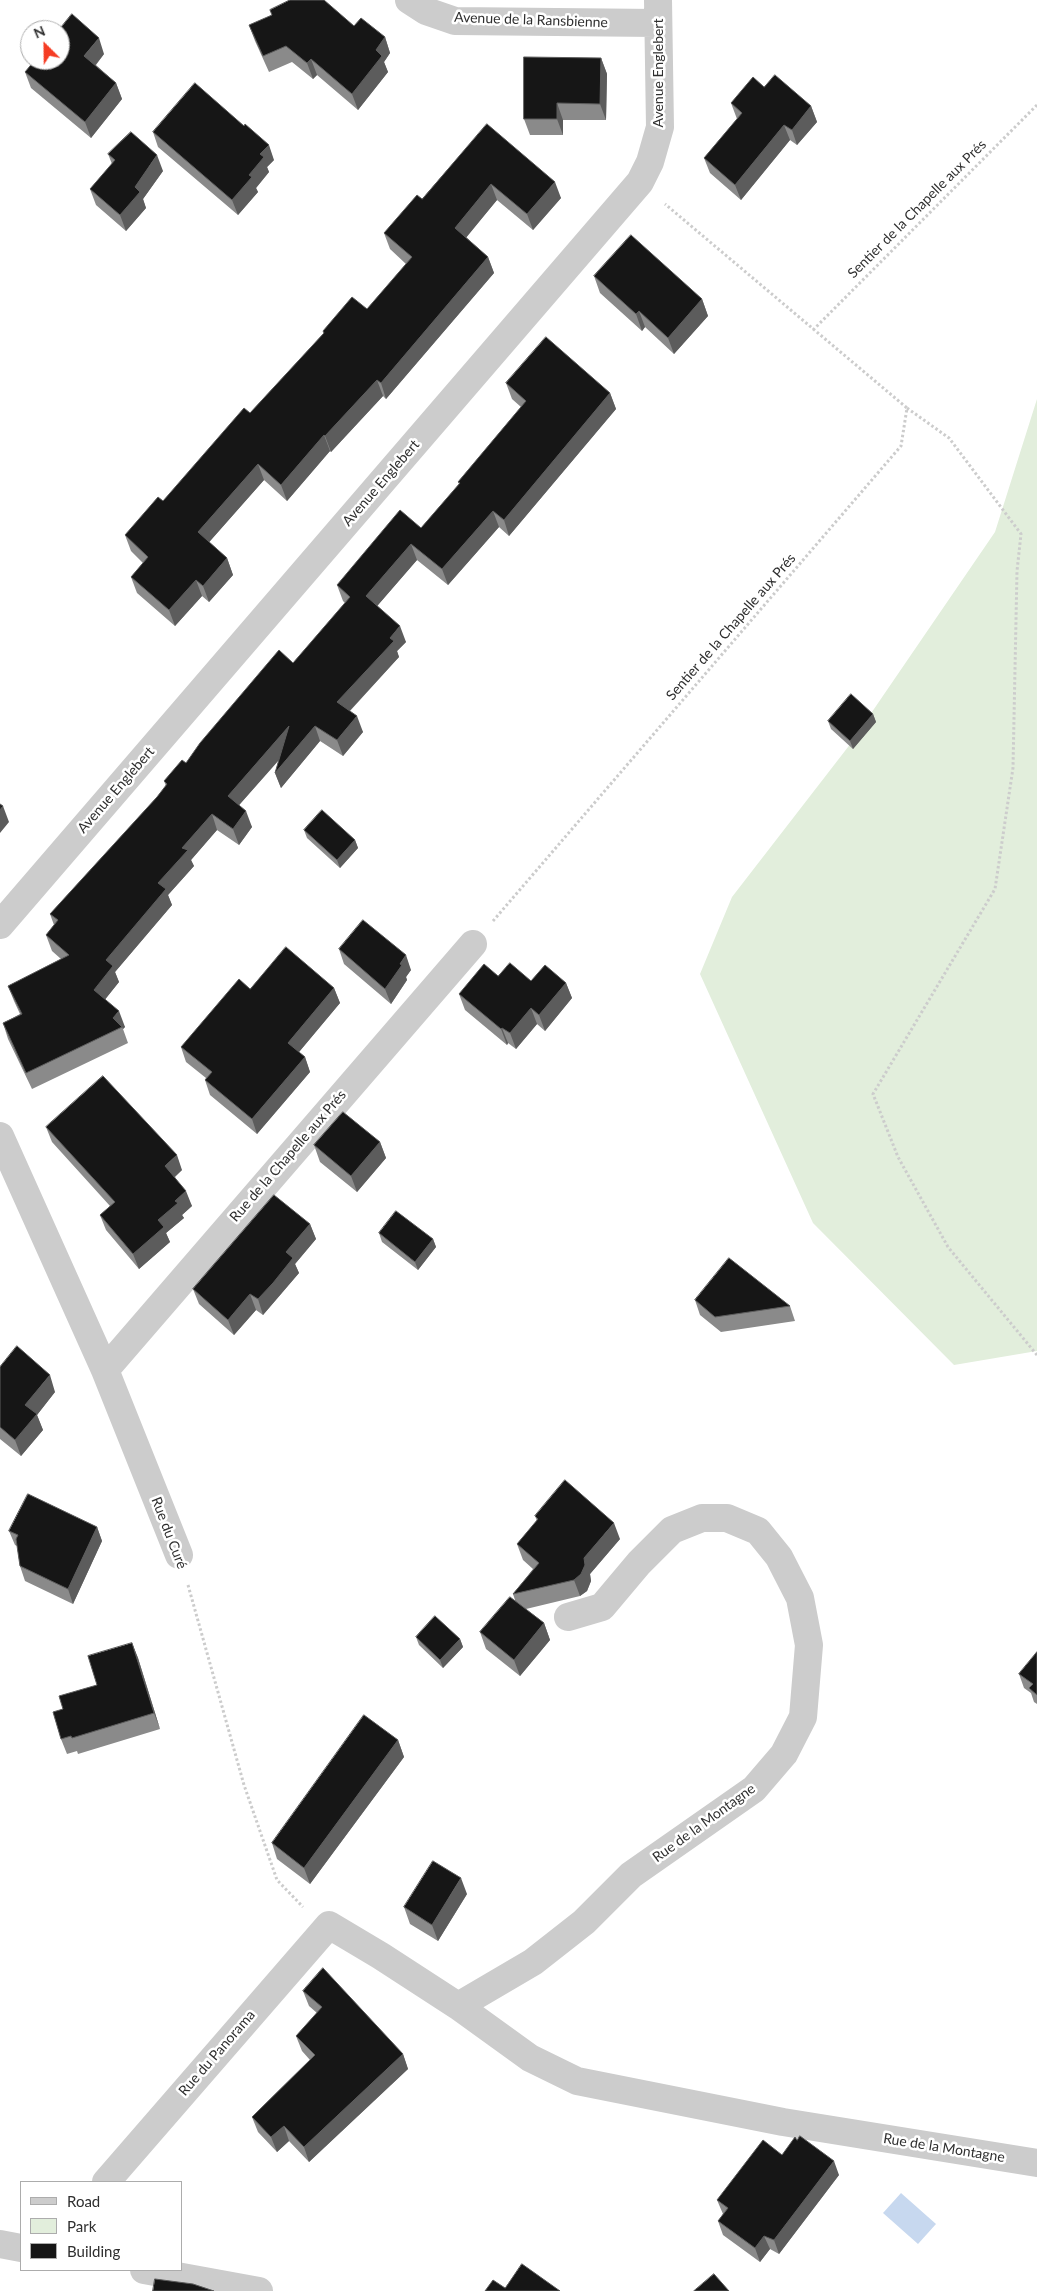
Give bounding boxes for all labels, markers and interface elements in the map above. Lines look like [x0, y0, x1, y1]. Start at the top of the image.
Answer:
street label: Avenue de la Ransbienne [454, 9, 608, 31]
street label: Avenue Englebert [650, 19, 666, 127]
north arrow [20, 20, 70, 70]
text: N [31, 22, 48, 42]
street label: Sentier de la Chapelle aux Prés [844, 136, 990, 282]
street label: Avenue Englebert [339, 436, 423, 530]
street label: Sentier de la Chapelle aux Prés [663, 550, 799, 704]
street label: Avenue Englebert [74, 743, 158, 837]
street label: Rue de la Chapelle aux Prés [226, 1087, 350, 1225]
street label: Rue du Curé [148, 1495, 190, 1571]
street label: Rue de la Montagne [649, 1780, 759, 1866]
street label: Rue du Panorama [175, 2007, 259, 2099]
street label: Rue de la Montagne [882, 2130, 1006, 2166]
legend [20, 2181, 182, 2271]
text: Road [67, 2192, 100, 2210]
text: Park [67, 2217, 96, 2235]
text: Building [67, 2242, 120, 2260]

